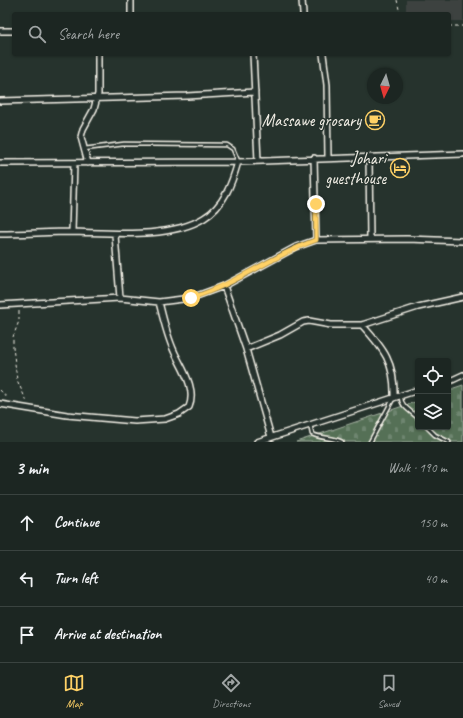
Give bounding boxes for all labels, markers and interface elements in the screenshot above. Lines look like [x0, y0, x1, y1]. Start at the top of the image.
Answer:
search box [12, 12, 451, 56]
icon: search [26, 23, 48, 45]
text: Search here [58, 25, 119, 44]
north arrow [367, 68, 403, 104]
cafe icon: Massawe grosary [364, 109, 386, 131]
place label: Massawe grosary [262, 110, 362, 131]
place label: Johari guesthouse [325, 148, 389, 189]
hotel icon: Johari guesthouse [389, 157, 411, 179]
route end [307, 195, 325, 213]
route start [182, 289, 200, 307]
map controls [415, 358, 451, 430]
button: locate [415, 358, 451, 394]
button: layers [415, 394, 451, 430]
text: 3 min [16, 458, 49, 479]
text: Walk · 190 m [388, 460, 447, 476]
icon: ahead [16, 512, 38, 534]
text: Continue [54, 513, 99, 532]
text: 150 m [419, 515, 447, 531]
icon: left [16, 568, 38, 590]
text: Turn left [54, 569, 97, 588]
text: 40 m [425, 571, 447, 587]
icon: arrive [16, 624, 38, 646]
text: Arrive at destination [54, 625, 161, 644]
tab: Map [63, 672, 85, 710]
tab: Directions [212, 672, 251, 710]
tab: Saved [378, 672, 400, 710]

